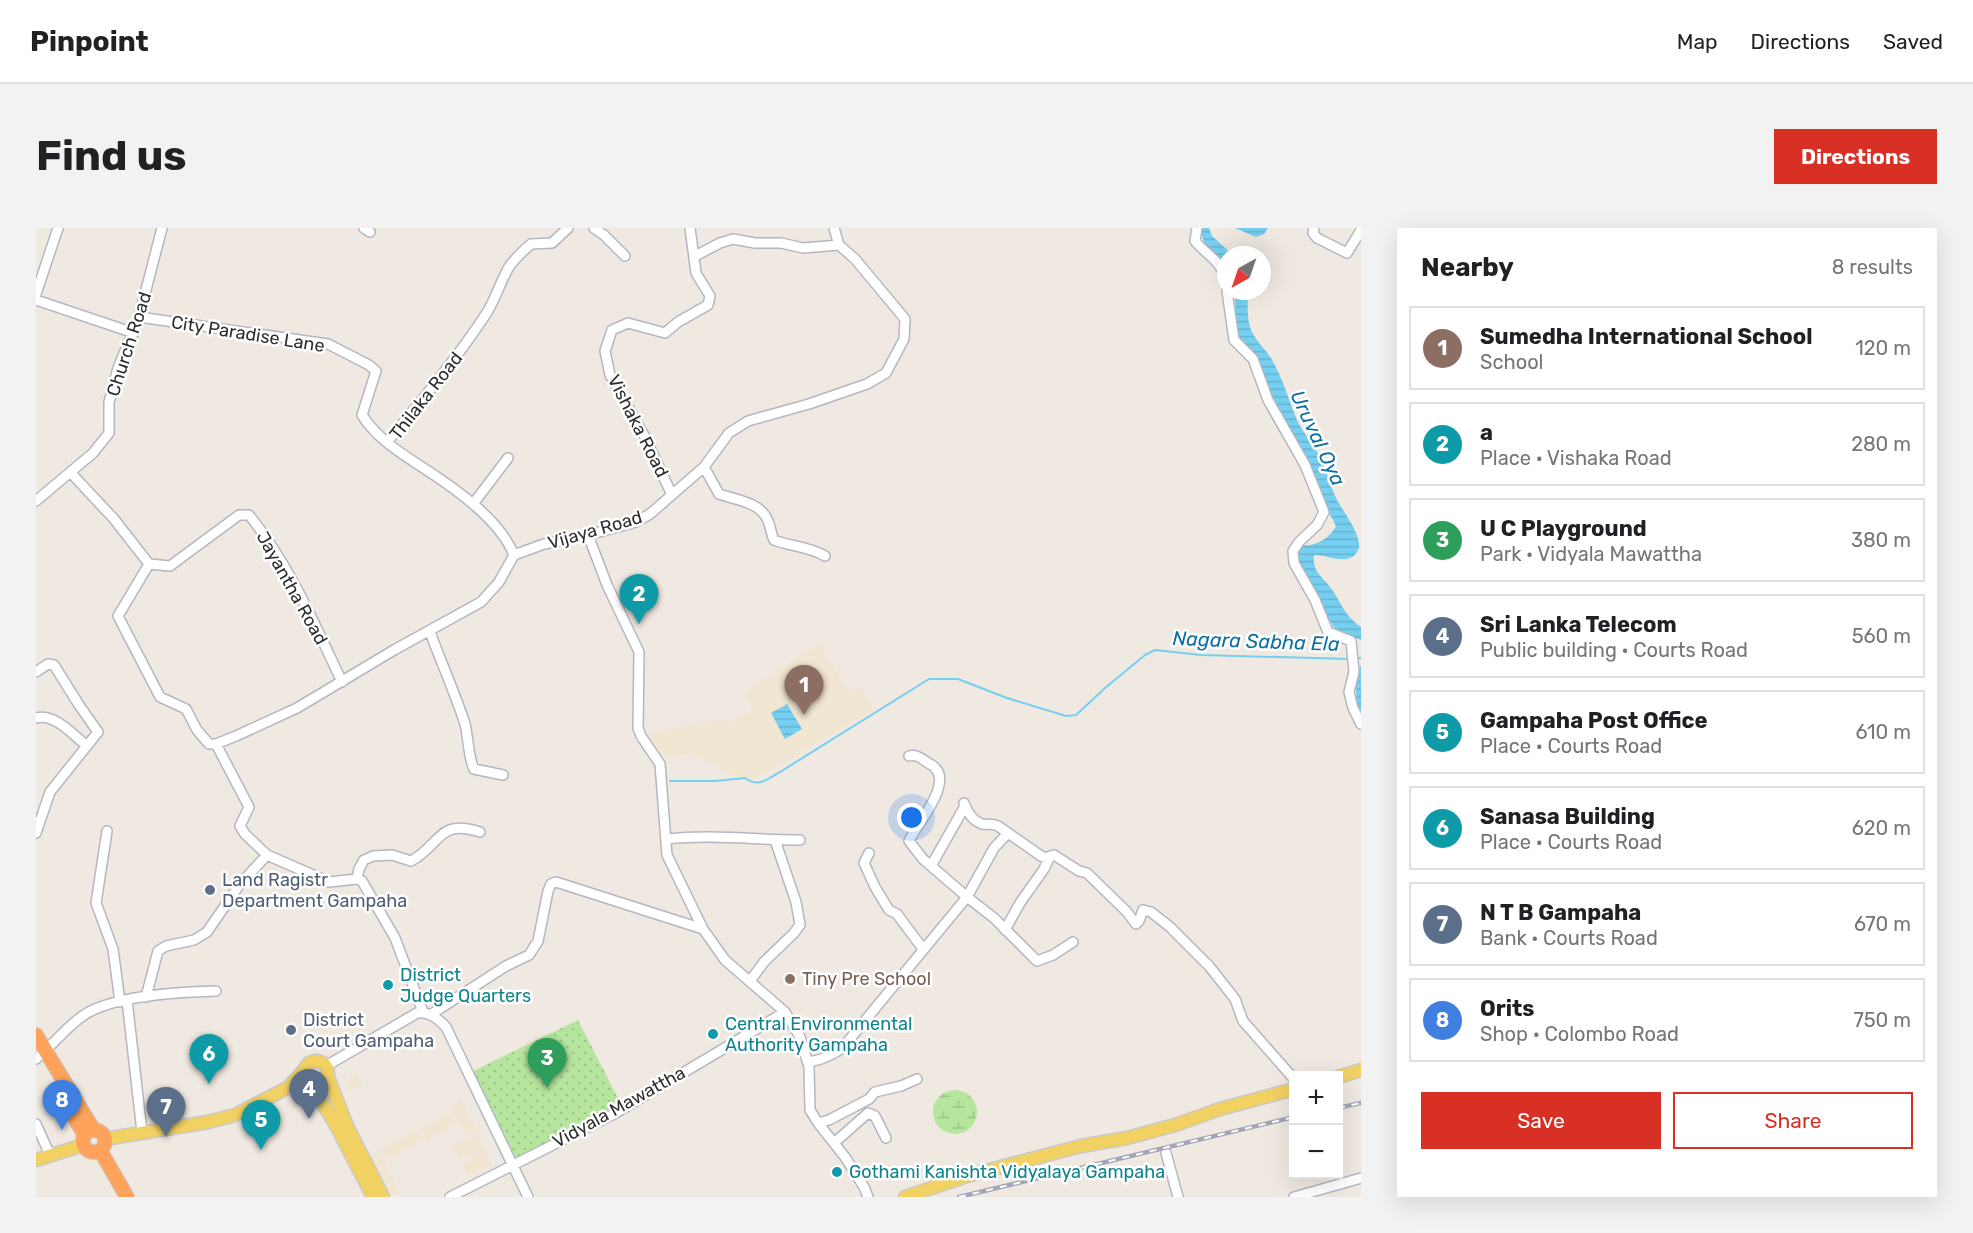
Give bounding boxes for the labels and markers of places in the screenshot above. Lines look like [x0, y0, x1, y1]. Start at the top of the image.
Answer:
pin: 2 [620, 574, 658, 624]
pin: 1 [784, 666, 824, 715]
place label: Land Ragistr Department Gampaha [222, 869, 407, 912]
marker: Land Ragistr Department Gampaha [203, 883, 217, 897]
place label: District Judge Quarters [400, 964, 531, 1007]
place label: Tiny Pre School [802, 968, 931, 990]
marker: Tiny Pre School [783, 972, 797, 986]
marker: District Judge Quarters [381, 978, 395, 992]
place label: District Court Gampaha [303, 1009, 434, 1052]
place label: Central Environmental Authority Gampaha [725, 1013, 912, 1056]
marker: District Court Gampaha [284, 1023, 298, 1037]
marker: Central Environmental Authority Gampaha [706, 1027, 720, 1041]
pin: 6 [190, 1034, 228, 1084]
pin: 3 [528, 1038, 566, 1088]
pin: 4 [290, 1070, 328, 1119]
pin: 8 [42, 1080, 82, 1130]
pin: 7 [146, 1088, 186, 1137]
pin: 5 [242, 1100, 280, 1150]
place label: Gothami Kanishta Vidyalaya Gampaha [849, 1161, 1165, 1183]
marker: Gothami Kanishta Vidyalaya Gampaha [830, 1165, 844, 1179]

